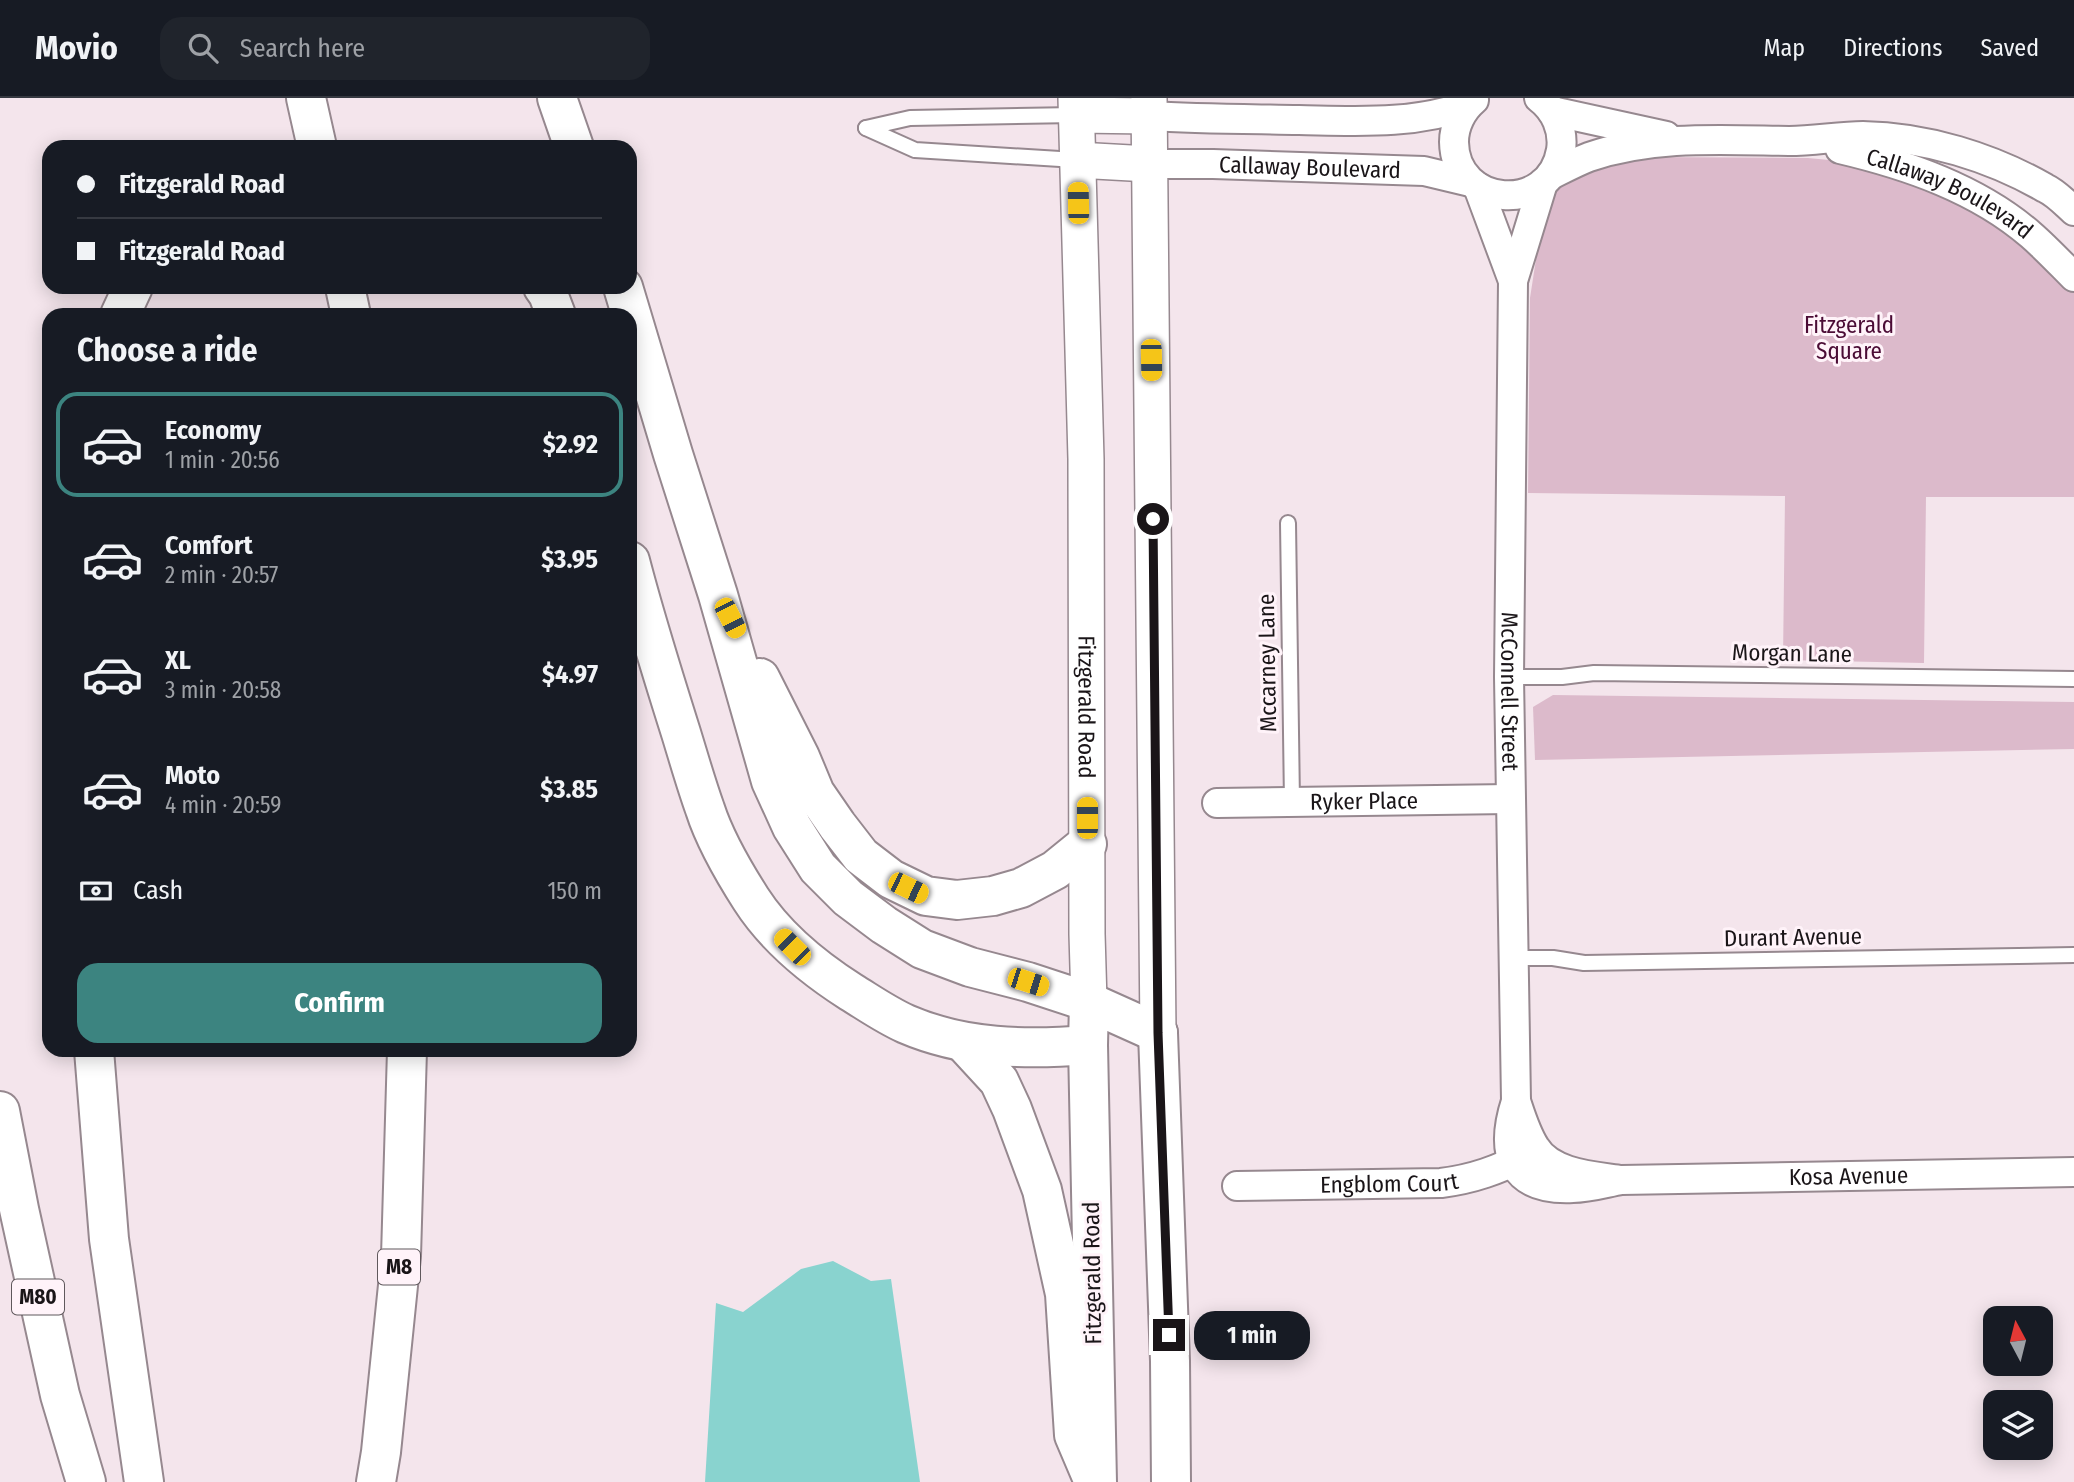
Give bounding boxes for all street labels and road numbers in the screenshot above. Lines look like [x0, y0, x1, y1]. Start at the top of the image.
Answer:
street label: Callaway Boulevard [1863, 142, 2039, 245]
street label: Callaway Boulevard [1219, 150, 1401, 184]
street label: Mccarney Lane [1252, 594, 1282, 732]
street label: McConnell Street [1495, 612, 1525, 772]
street label: Fitzgerald Road [1072, 635, 1101, 778]
street label: Morgan Lane [1732, 638, 1852, 668]
street label: Ryker Place [1310, 786, 1418, 816]
street label: Durant Avenue [1724, 922, 1862, 952]
street label: Kosa Avenue [1789, 1161, 1908, 1191]
street label: Engblom Court [1320, 1166, 1461, 1199]
street label: Fitzgerald Road [1077, 1201, 1107, 1345]
road number: M8 [378, 1250, 420, 1284]
road number: M80 [12, 1280, 64, 1314]

